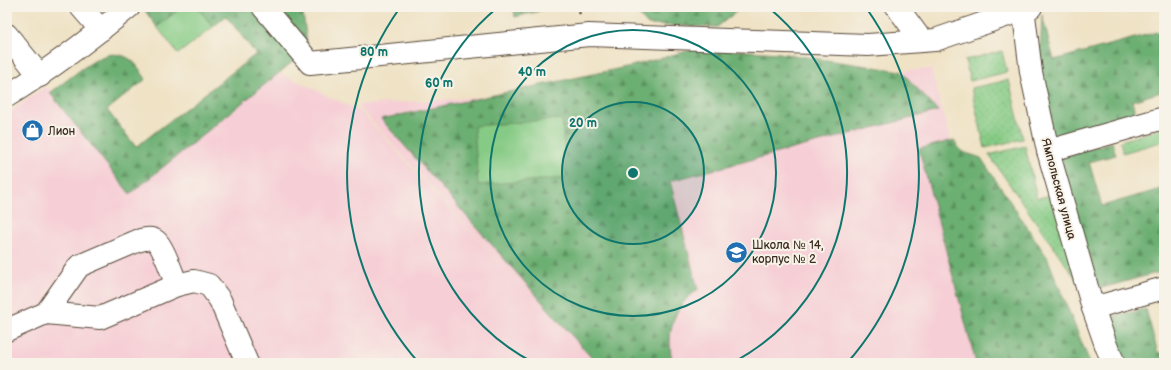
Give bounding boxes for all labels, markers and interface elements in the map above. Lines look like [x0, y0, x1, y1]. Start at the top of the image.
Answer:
text: 80 m [360, 45, 388, 60]
text: 40 m [518, 65, 546, 80]
text: 60 m [425, 76, 453, 91]
text: 20 m [569, 116, 597, 131]
shop icon: Лион [19, 118, 45, 144]
place label: Лион [47, 124, 75, 139]
street label: Ямпольская улица [1038, 137, 1079, 242]
centre of rings [626, 166, 640, 180]
place label: Школа № 14, корпус № 2 [752, 238, 823, 267]
school or university icon: Школа № 14, корпус № 2 [723, 239, 749, 265]

